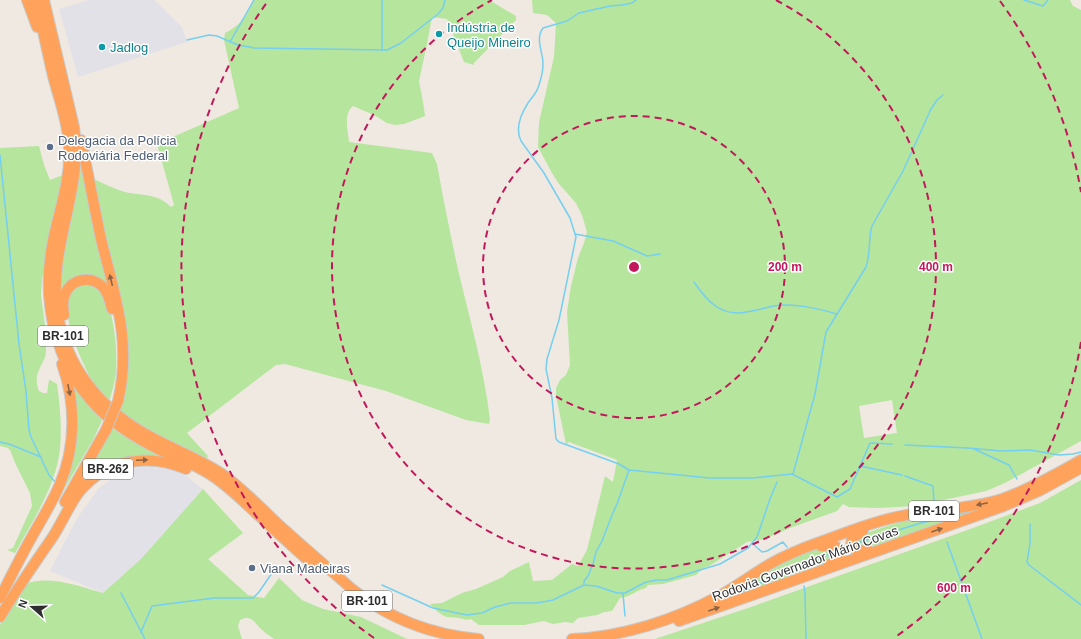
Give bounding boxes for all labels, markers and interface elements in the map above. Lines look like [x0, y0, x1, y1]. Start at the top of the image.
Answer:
place label: Indústria de Queijo Mineiro [447, 20, 531, 50]
marker: Indústria de Queijo Mineiro [434, 29, 444, 39]
place label: Jadlog [110, 40, 148, 55]
marker: Jadlog [97, 42, 107, 52]
place label: Delegacia da Polícia Rodoviária Federal [58, 133, 177, 163]
marker: Delegacia da Polícia Rodoviária Federal [45, 142, 55, 152]
centre of rings [627, 260, 641, 274]
text: 200 m [768, 260, 802, 274]
text: 400 m [919, 260, 953, 274]
one-way arrow [108, 274, 114, 286]
road number: BR-101 [38, 326, 88, 346]
one-way arrow [66, 384, 72, 396]
one-way arrow [136, 457, 148, 464]
road number: BR-262 [83, 459, 133, 479]
road number: BR-101 [909, 501, 959, 521]
one-way arrow [976, 501, 988, 507]
street label: Rodovia Governador Mário Covas [710, 523, 901, 604]
one-way arrow [931, 527, 943, 533]
place label: Viana Madeiras [260, 561, 351, 576]
marker: Viana Madeiras [247, 563, 257, 573]
text: 600 m [937, 581, 971, 595]
north arrow [12, 587, 52, 627]
road number: BR-101 [342, 591, 392, 611]
text: N [16, 598, 30, 609]
one-way arrow [708, 605, 720, 611]

